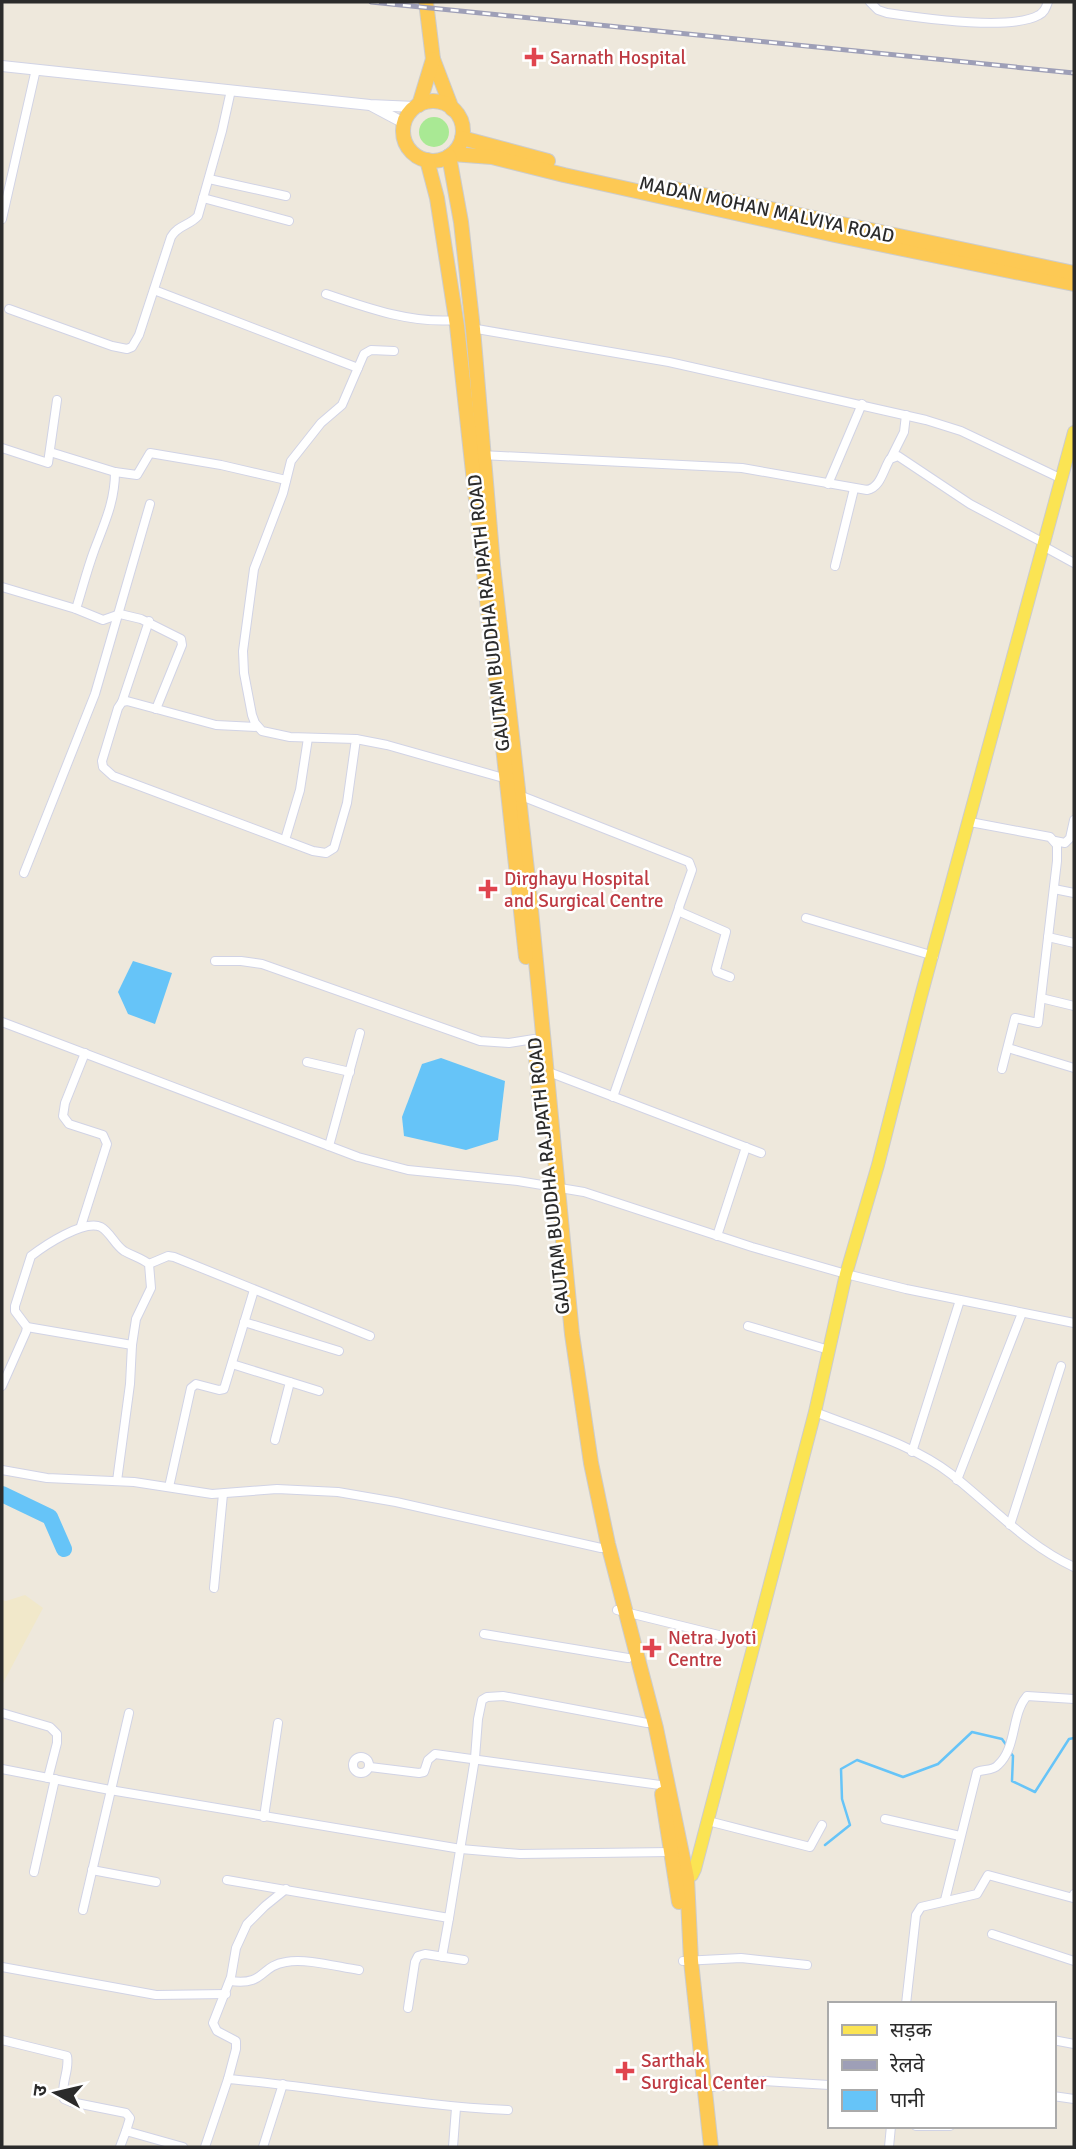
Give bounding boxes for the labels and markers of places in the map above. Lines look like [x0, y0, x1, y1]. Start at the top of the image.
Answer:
place label: Sarnath Hospital [550, 46, 686, 70]
marker: Sarnath Hospital [524, 47, 544, 67]
place label: Dirghayu Hospital and Surgical Centre [504, 867, 663, 913]
marker: Dirghayu Hospital and Surgical Centre [478, 879, 498, 899]
place label: Netra Jyoti Centre [668, 1626, 757, 1672]
marker: Netra Jyoti Centre [642, 1638, 662, 1658]
place label: Sarthak Surgical Center [641, 2049, 766, 2095]
marker: Sarthak Surgical Center [615, 2061, 635, 2081]

